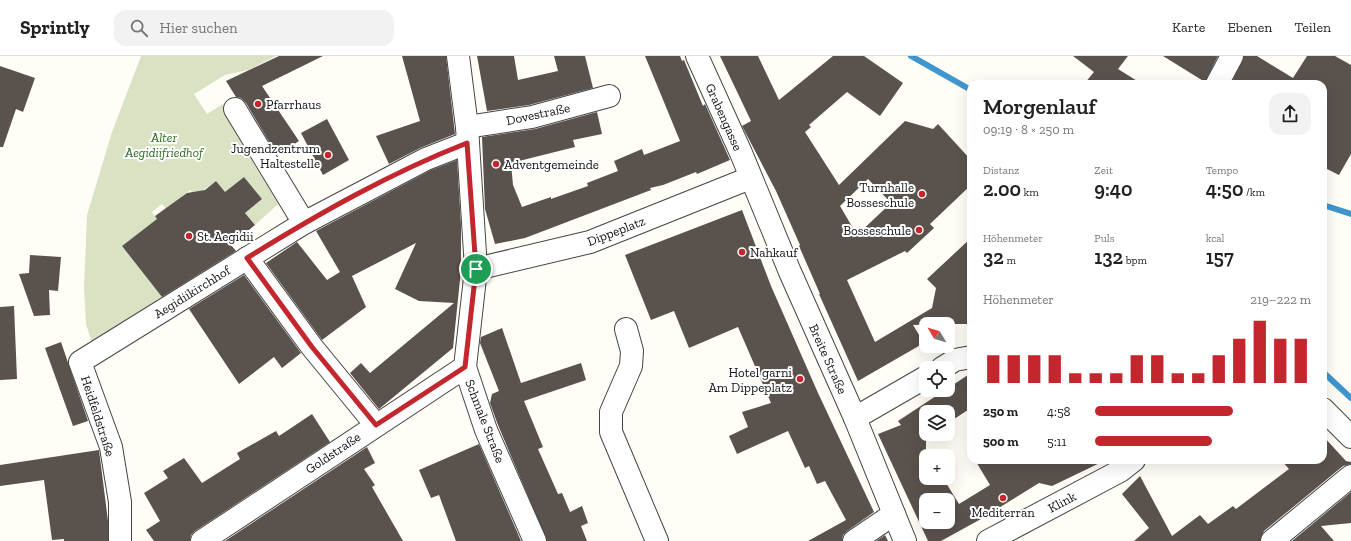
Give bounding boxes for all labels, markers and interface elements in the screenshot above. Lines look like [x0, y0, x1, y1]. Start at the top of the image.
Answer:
search box [114, 10, 394, 46]
text: Sprintly [20, 16, 90, 39]
icon: search [128, 17, 150, 39]
text: Hier suchen [160, 19, 238, 37]
text: Karte [1172, 19, 1205, 36]
text: Ebenen [1227, 19, 1272, 36]
text: Teilen [1294, 19, 1331, 36]
street label: Grabengasse [702, 81, 746, 153]
text: Morgenlauf [983, 93, 1096, 120]
button: share [1269, 93, 1311, 135]
place label: Pfarrhaus [266, 97, 322, 112]
marker: Pfarrhaus [253, 99, 263, 109]
street label: Dovestraße [505, 100, 571, 128]
text: 09:19 · 8 × 250 m [983, 122, 1074, 137]
park label: Alter Aegidiifriedhof [124, 130, 205, 160]
place label: Jugendzentrum Haltestelle [231, 141, 321, 171]
marker: Jugendzentrum Haltestelle [323, 150, 333, 160]
place label: Adventgemeinde [504, 157, 599, 172]
marker: Adventgemeinde [491, 159, 501, 169]
text: Distanz [983, 164, 1019, 177]
text: Zeit [1094, 164, 1113, 177]
text: Tempo [1206, 164, 1238, 177]
text: 2.00 [983, 177, 1021, 201]
text: 9:40 [1094, 177, 1132, 201]
text: 4:50 [1206, 177, 1243, 201]
place label: Turnhalle Bosseschule [846, 180, 914, 210]
text: km [1021, 186, 1039, 199]
text: /km [1243, 186, 1265, 199]
marker: Turnhalle Bosseschule [917, 189, 927, 199]
street label: Dippeplatz [585, 213, 647, 249]
place label: Bosseschule [843, 223, 911, 238]
marker: Bosseschule [914, 225, 924, 235]
place label: St. Aegidii [197, 229, 254, 244]
marker: St. Aegidii [184, 231, 194, 241]
text: Höhenmeter [983, 232, 1043, 245]
text: Puls [1094, 232, 1115, 245]
text: kcal [1206, 232, 1225, 245]
place label: Nahkauf [750, 245, 798, 260]
text: 32 [983, 245, 1004, 269]
text: 132 [1094, 245, 1123, 269]
text: 157 [1206, 245, 1234, 269]
marker: Nahkauf [737, 247, 747, 257]
pin [459, 252, 493, 286]
text: m [1004, 254, 1016, 267]
text: bpm [1123, 254, 1147, 267]
icon: arrive [465, 258, 487, 280]
street label: Aegidiikirchhof [151, 262, 233, 321]
text: Höhenmeter [983, 292, 1054, 307]
text: 219–222 m [1250, 292, 1311, 307]
north arrow [919, 317, 955, 353]
map controls [919, 317, 955, 529]
street label: Breite Straße [806, 322, 850, 396]
button: locate [919, 361, 955, 397]
place label: Hotel garni Am Dippeplatz [708, 365, 792, 395]
street label: Heidfeldstraße [78, 374, 118, 458]
marker: Hotel garni Am Dippeplatz [795, 374, 805, 384]
street label: Schmale Straße [462, 377, 508, 465]
text: 250 m [983, 404, 1018, 419]
text: 4:58 [1047, 404, 1071, 419]
button: layers [919, 405, 955, 441]
street label: Goldstraße [303, 429, 363, 477]
text: 500 m [983, 434, 1019, 449]
text: 5:11 [1047, 434, 1067, 449]
button: + [919, 449, 955, 485]
street label: Klink [1045, 488, 1079, 516]
button: − [919, 493, 955, 529]
marker: Mediterran [998, 493, 1008, 503]
place label: Mediterran [971, 505, 1035, 520]

